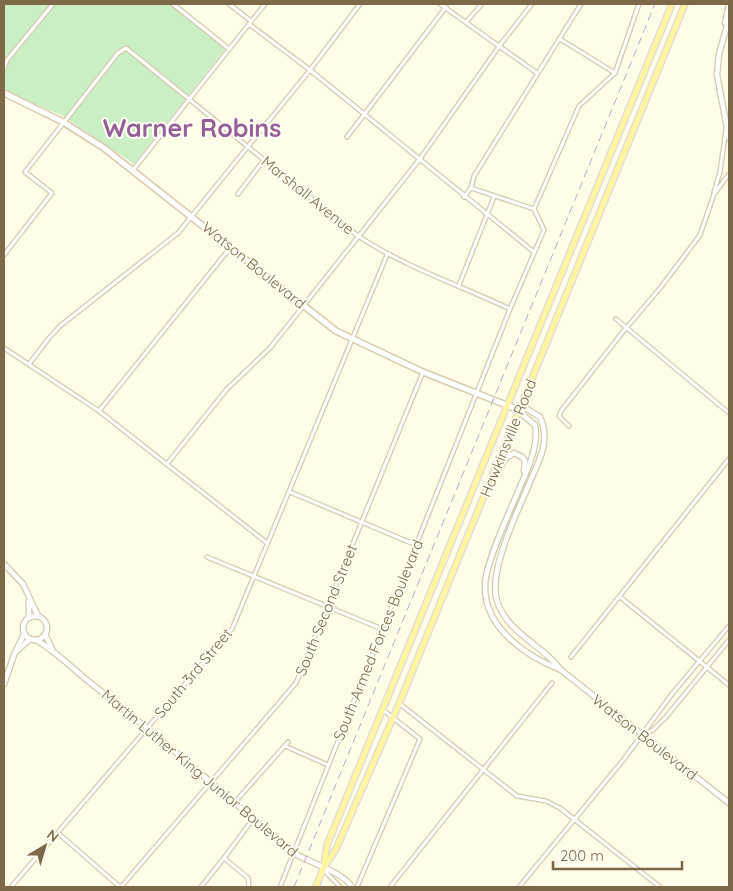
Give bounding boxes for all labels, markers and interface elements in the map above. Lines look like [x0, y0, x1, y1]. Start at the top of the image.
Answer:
district label: Warner Robins [103, 112, 281, 143]
street label: Marshall Avenue [258, 152, 358, 238]
street label: Watson Boulevard [198, 217, 310, 313]
street label: Hawkinsville Road [476, 376, 540, 500]
street label: South Armed Forces Boulevard [329, 537, 427, 743]
street label: South Second Street [291, 541, 361, 679]
street label: South 3rd Street [150, 624, 236, 722]
street label: Martin Luther King Junior Boulevard [98, 685, 302, 861]
street label: Watson Boulevard [589, 690, 701, 784]
north arrow [20, 821, 70, 871]
text: N [43, 825, 63, 846]
scale bar [553, 838, 682, 870]
text: 200 m [560, 846, 604, 865]

